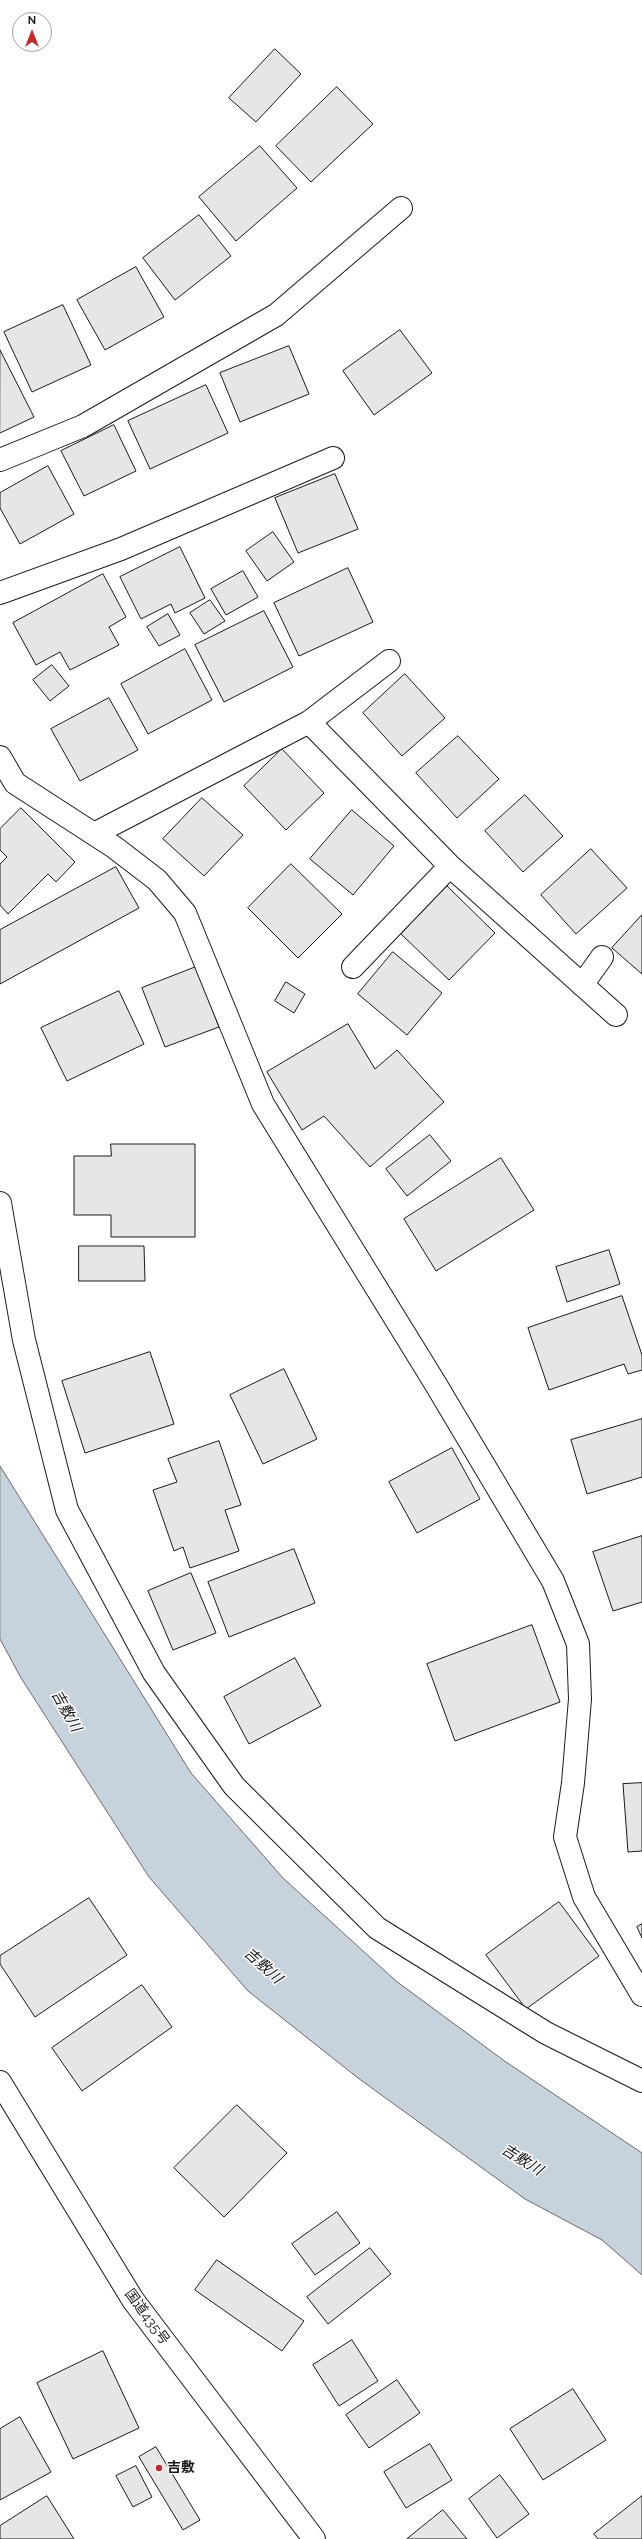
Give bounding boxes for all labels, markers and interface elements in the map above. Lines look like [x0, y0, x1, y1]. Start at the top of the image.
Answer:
north arrow [12, 12, 52, 52]
text: N [28, 14, 36, 27]
water label: 吉敷川 [47, 1687, 85, 1735]
water label: 吉敷川 [240, 1944, 286, 1988]
water label: 吉敷川 [498, 2140, 546, 2180]
street label: 国道435号 [121, 2286, 173, 2348]
place label: 吉敷 [167, 2460, 195, 2476]
marker: 吉敷 [154, 2463, 164, 2473]

